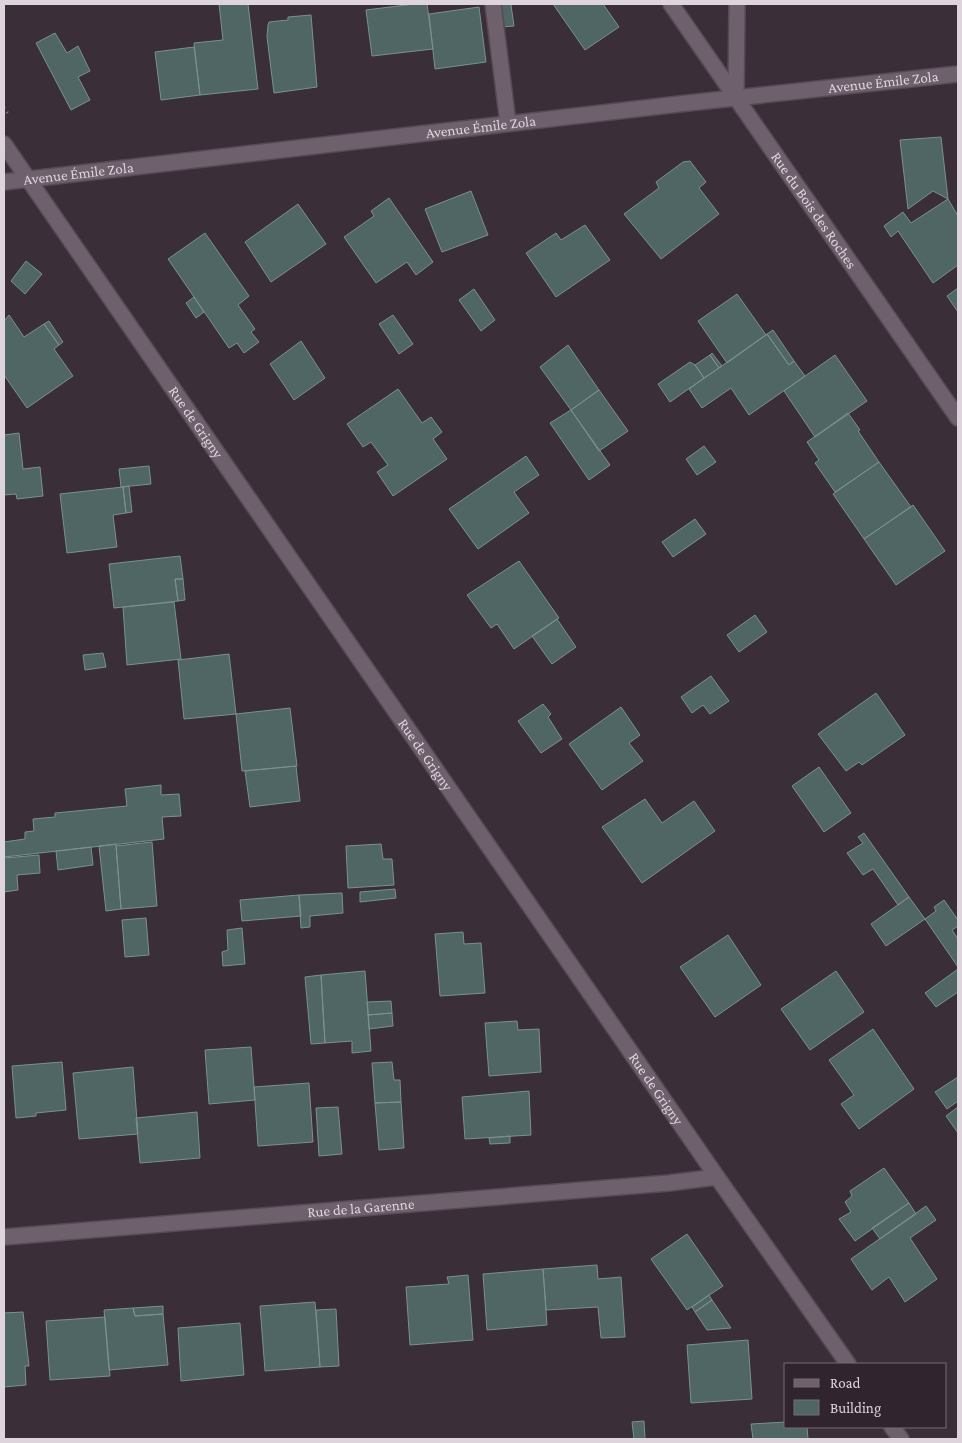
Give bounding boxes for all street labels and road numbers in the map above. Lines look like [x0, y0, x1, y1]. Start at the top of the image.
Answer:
street label: Avenue Émile Zola [827, 68, 939, 96]
street label: Avenue Émile Zola [425, 113, 537, 141]
street label: Rue du Bois des Roches [768, 149, 860, 272]
street label: Avenue Émile Zola [23, 159, 134, 188]
street label: Rue de Grigny [166, 383, 226, 462]
street label: Rue de Grigny [395, 716, 456, 794]
street label: Rue de Grigny [626, 1050, 687, 1128]
street label: Rue de la Garenne [307, 1196, 415, 1220]

